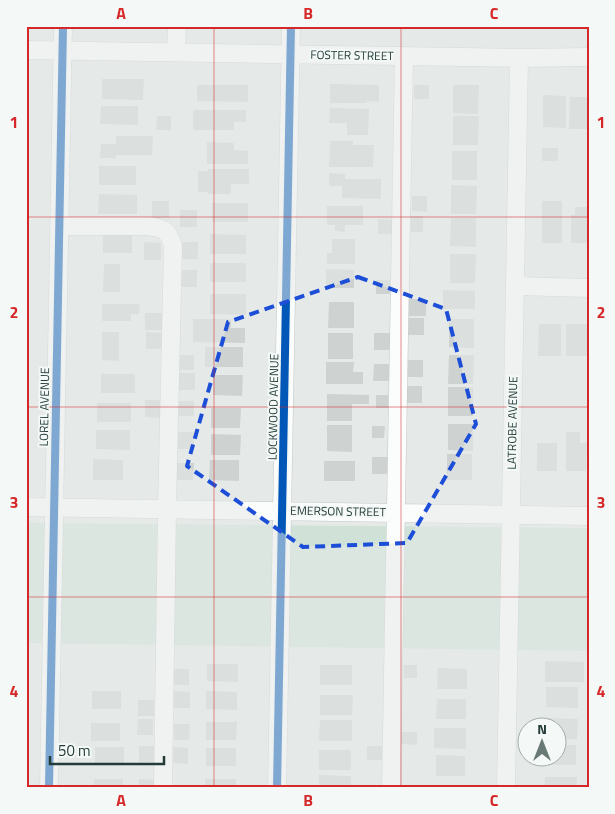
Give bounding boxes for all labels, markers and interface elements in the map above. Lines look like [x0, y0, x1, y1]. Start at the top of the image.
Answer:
text: A [116, 1, 126, 25]
text: B [303, 1, 313, 25]
text: C [490, 1, 499, 25]
street label: FOSTER STREET [310, 45, 395, 65]
text: 1 [10, 110, 18, 134]
text: 1 [597, 110, 605, 134]
text: 2 [10, 300, 18, 324]
text: 2 [597, 300, 605, 324]
street label: LOCKWOOD AVENUE [263, 353, 283, 460]
street label: LOREL AVENUE [34, 367, 54, 447]
street label: LATROBE AVENUE [502, 376, 522, 470]
text: 3 [10, 490, 18, 514]
text: 3 [597, 490, 605, 514]
street label: EMERSON STREET [290, 501, 387, 521]
text: 4 [10, 679, 19, 703]
text: 4 [597, 679, 606, 703]
north arrow [518, 716, 568, 766]
text: N [537, 718, 547, 739]
scale bar [50, 734, 164, 766]
text: 50 m [58, 739, 91, 762]
text: A [116, 788, 126, 812]
text: B [303, 788, 313, 812]
text: C [490, 788, 499, 812]

